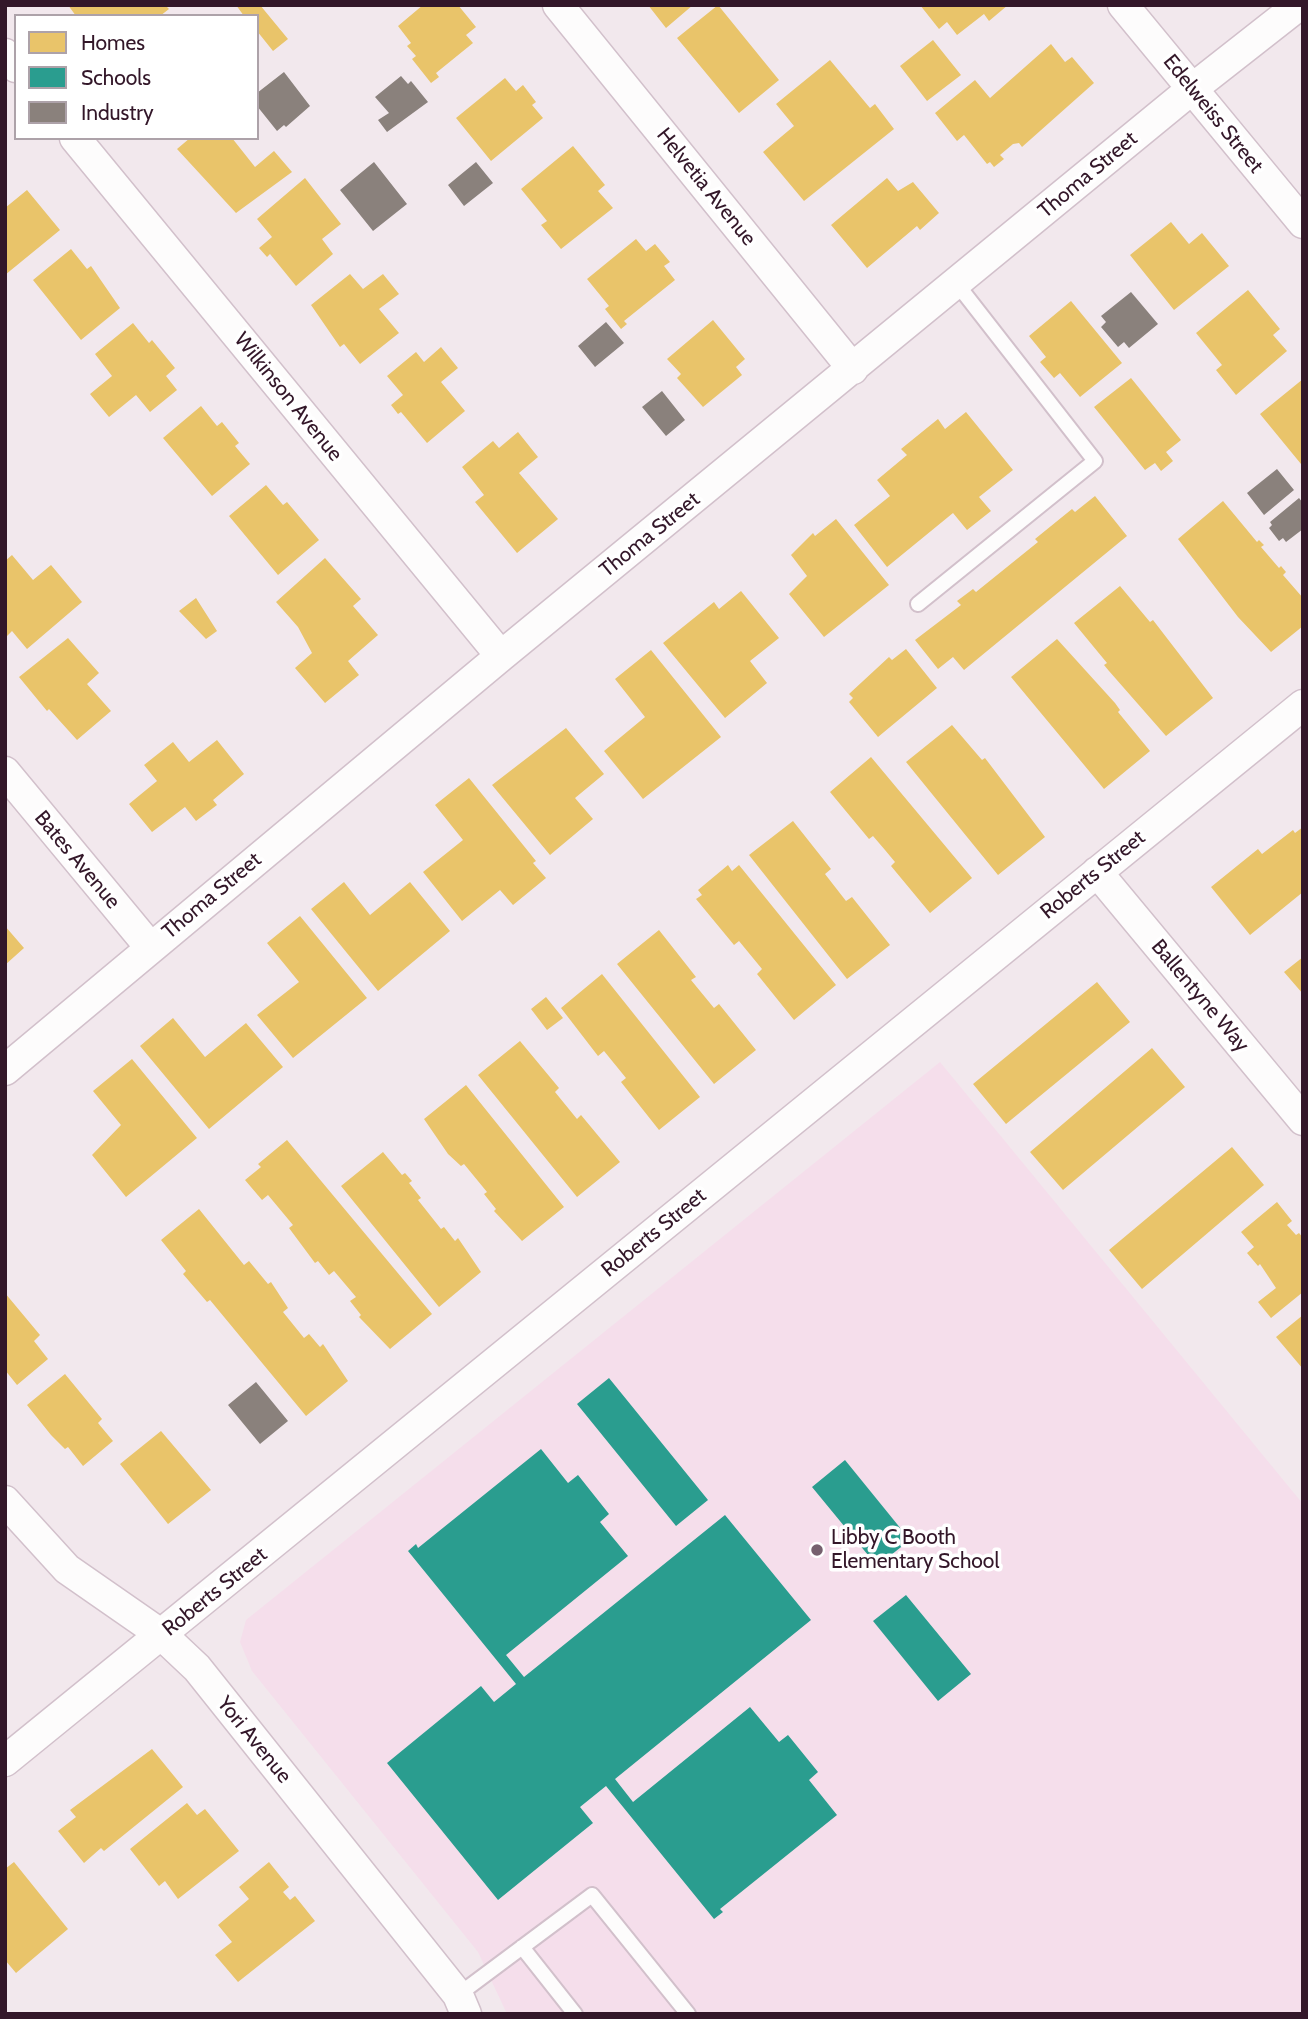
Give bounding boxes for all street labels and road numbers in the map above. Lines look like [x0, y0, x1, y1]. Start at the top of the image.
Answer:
street label: Edelweiss Street [1158, 50, 1268, 178]
street label: Helvetia Avenue [651, 123, 761, 251]
street label: Thoma Street [1033, 126, 1143, 224]
street label: Wilkinson Avenue [228, 328, 348, 466]
street label: Thoma Street [595, 487, 705, 583]
street label: Bates Avenue [29, 806, 125, 914]
street label: Roberts Street [1036, 825, 1150, 925]
street label: Thoma Street [157, 847, 267, 945]
street label: Ballentyne Way [1146, 935, 1254, 1057]
street label: Roberts Street [597, 1183, 711, 1283]
street label: Roberts Street [158, 1542, 272, 1642]
street label: Yori Avenue [211, 1692, 297, 1788]

